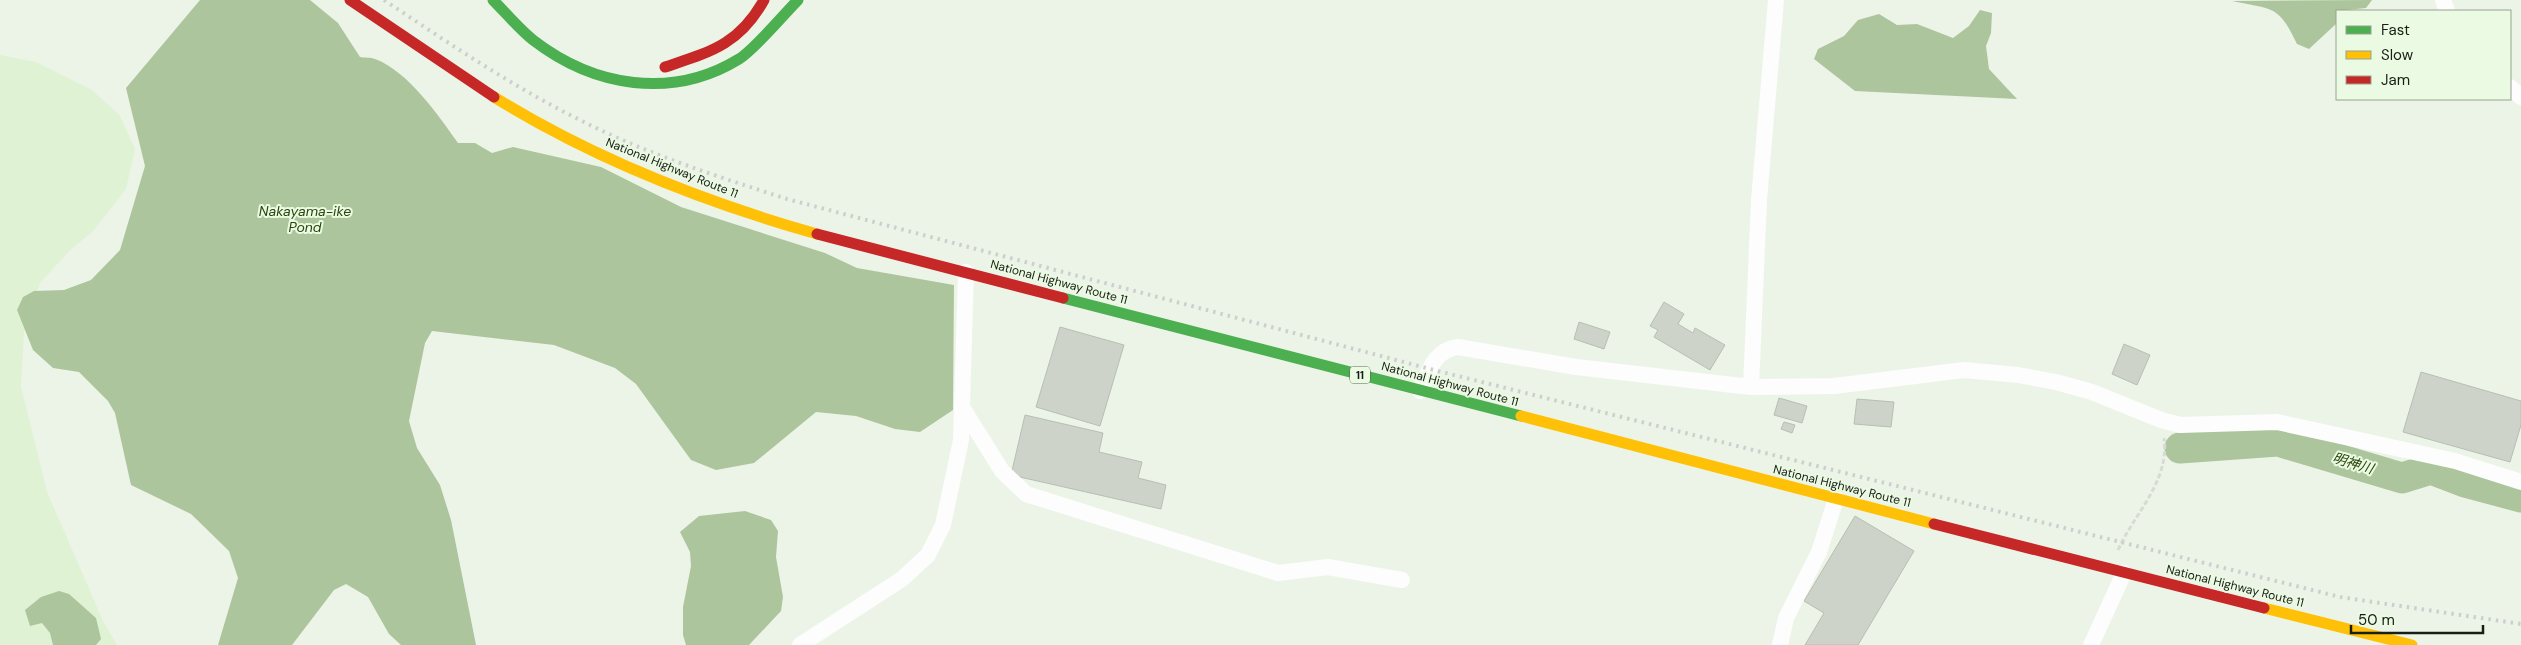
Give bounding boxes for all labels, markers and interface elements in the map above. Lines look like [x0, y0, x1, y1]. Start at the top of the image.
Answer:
legend [2336, 10, 2511, 100]
text: Fast [2381, 20, 2410, 40]
text: Slow [2381, 45, 2414, 65]
text: Jam [2381, 70, 2410, 90]
street label: National Highway Route 11 [604, 134, 740, 202]
water label: Nakayama-ike Pond [259, 202, 351, 236]
street label: National Highway Route 11 [989, 256, 1129, 308]
street label: National Highway Route 11 [1380, 358, 1520, 410]
road number: 11 [1350, 366, 1370, 384]
water label: 明神川 [2330, 448, 2378, 478]
street label: National Highway Route 11 [1772, 461, 1912, 511]
street label: National Highway Route 11 [2165, 561, 2305, 611]
scale bar [2351, 602, 2484, 634]
text: 50 m [2358, 610, 2395, 630]

